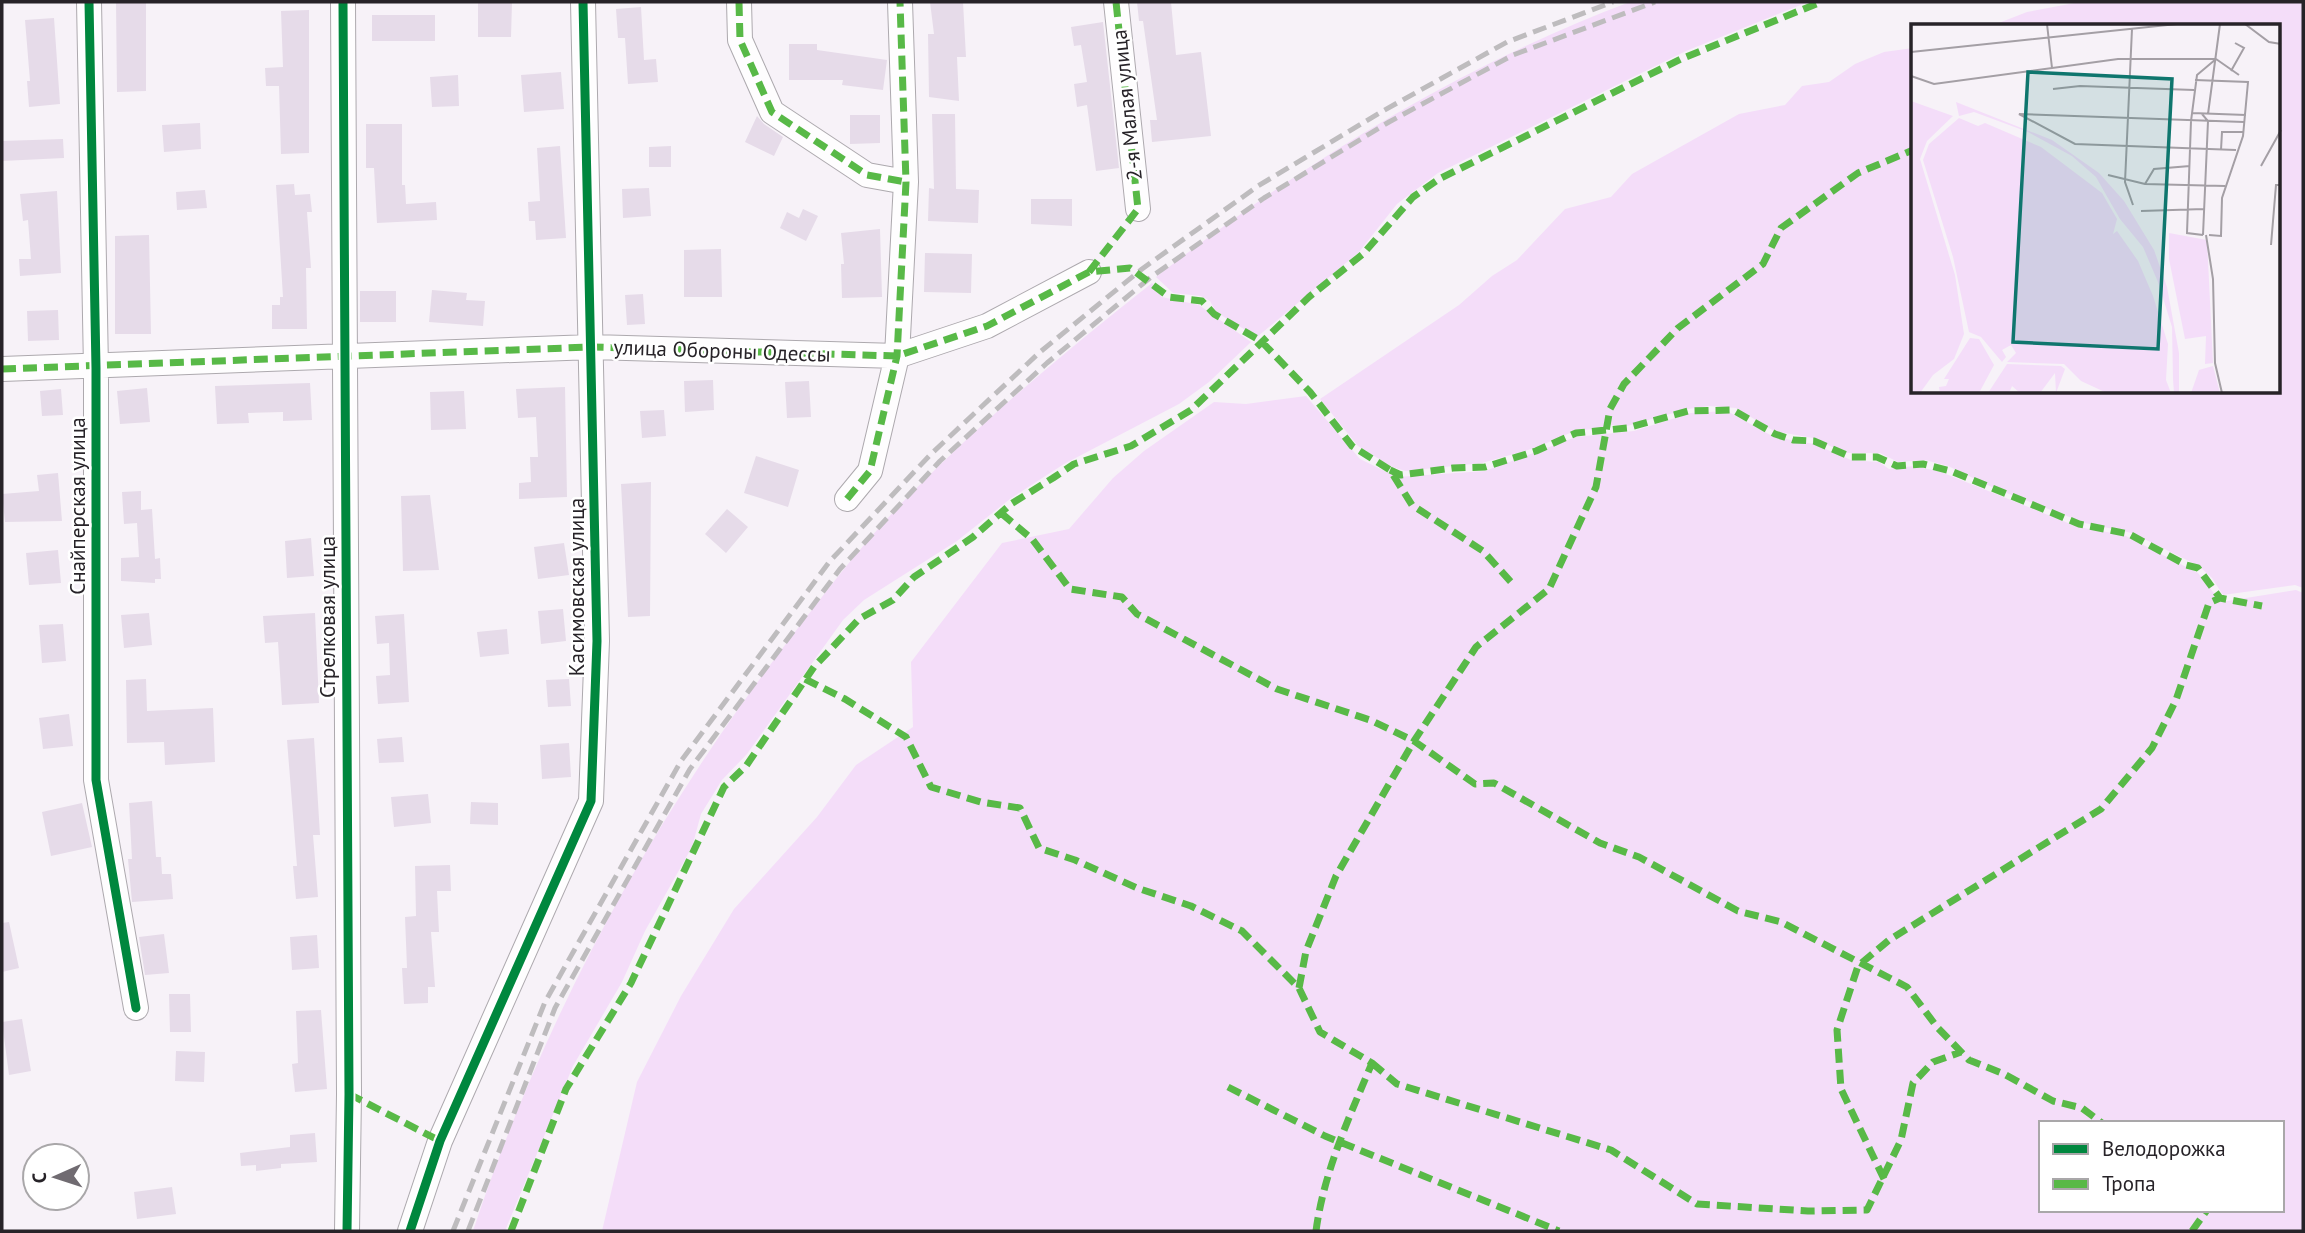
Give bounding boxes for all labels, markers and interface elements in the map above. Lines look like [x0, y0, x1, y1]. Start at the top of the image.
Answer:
inset map [1911, 24, 2280, 394]
street label: 2-я Малая улица [1105, 28, 1148, 182]
street label: улица Обороны Одессы [613, 333, 831, 368]
street label: Снайперская улица [64, 417, 91, 595]
street label: Касимовская улица [563, 498, 590, 676]
street label: Стрелковая улица [314, 536, 341, 698]
legend [2039, 1121, 2284, 1212]
text: Велодорожка [2102, 1135, 2226, 1162]
north arrow [21, 1142, 91, 1212]
text: Тропа [2102, 1170, 2156, 1197]
text: С [27, 1172, 51, 1184]

